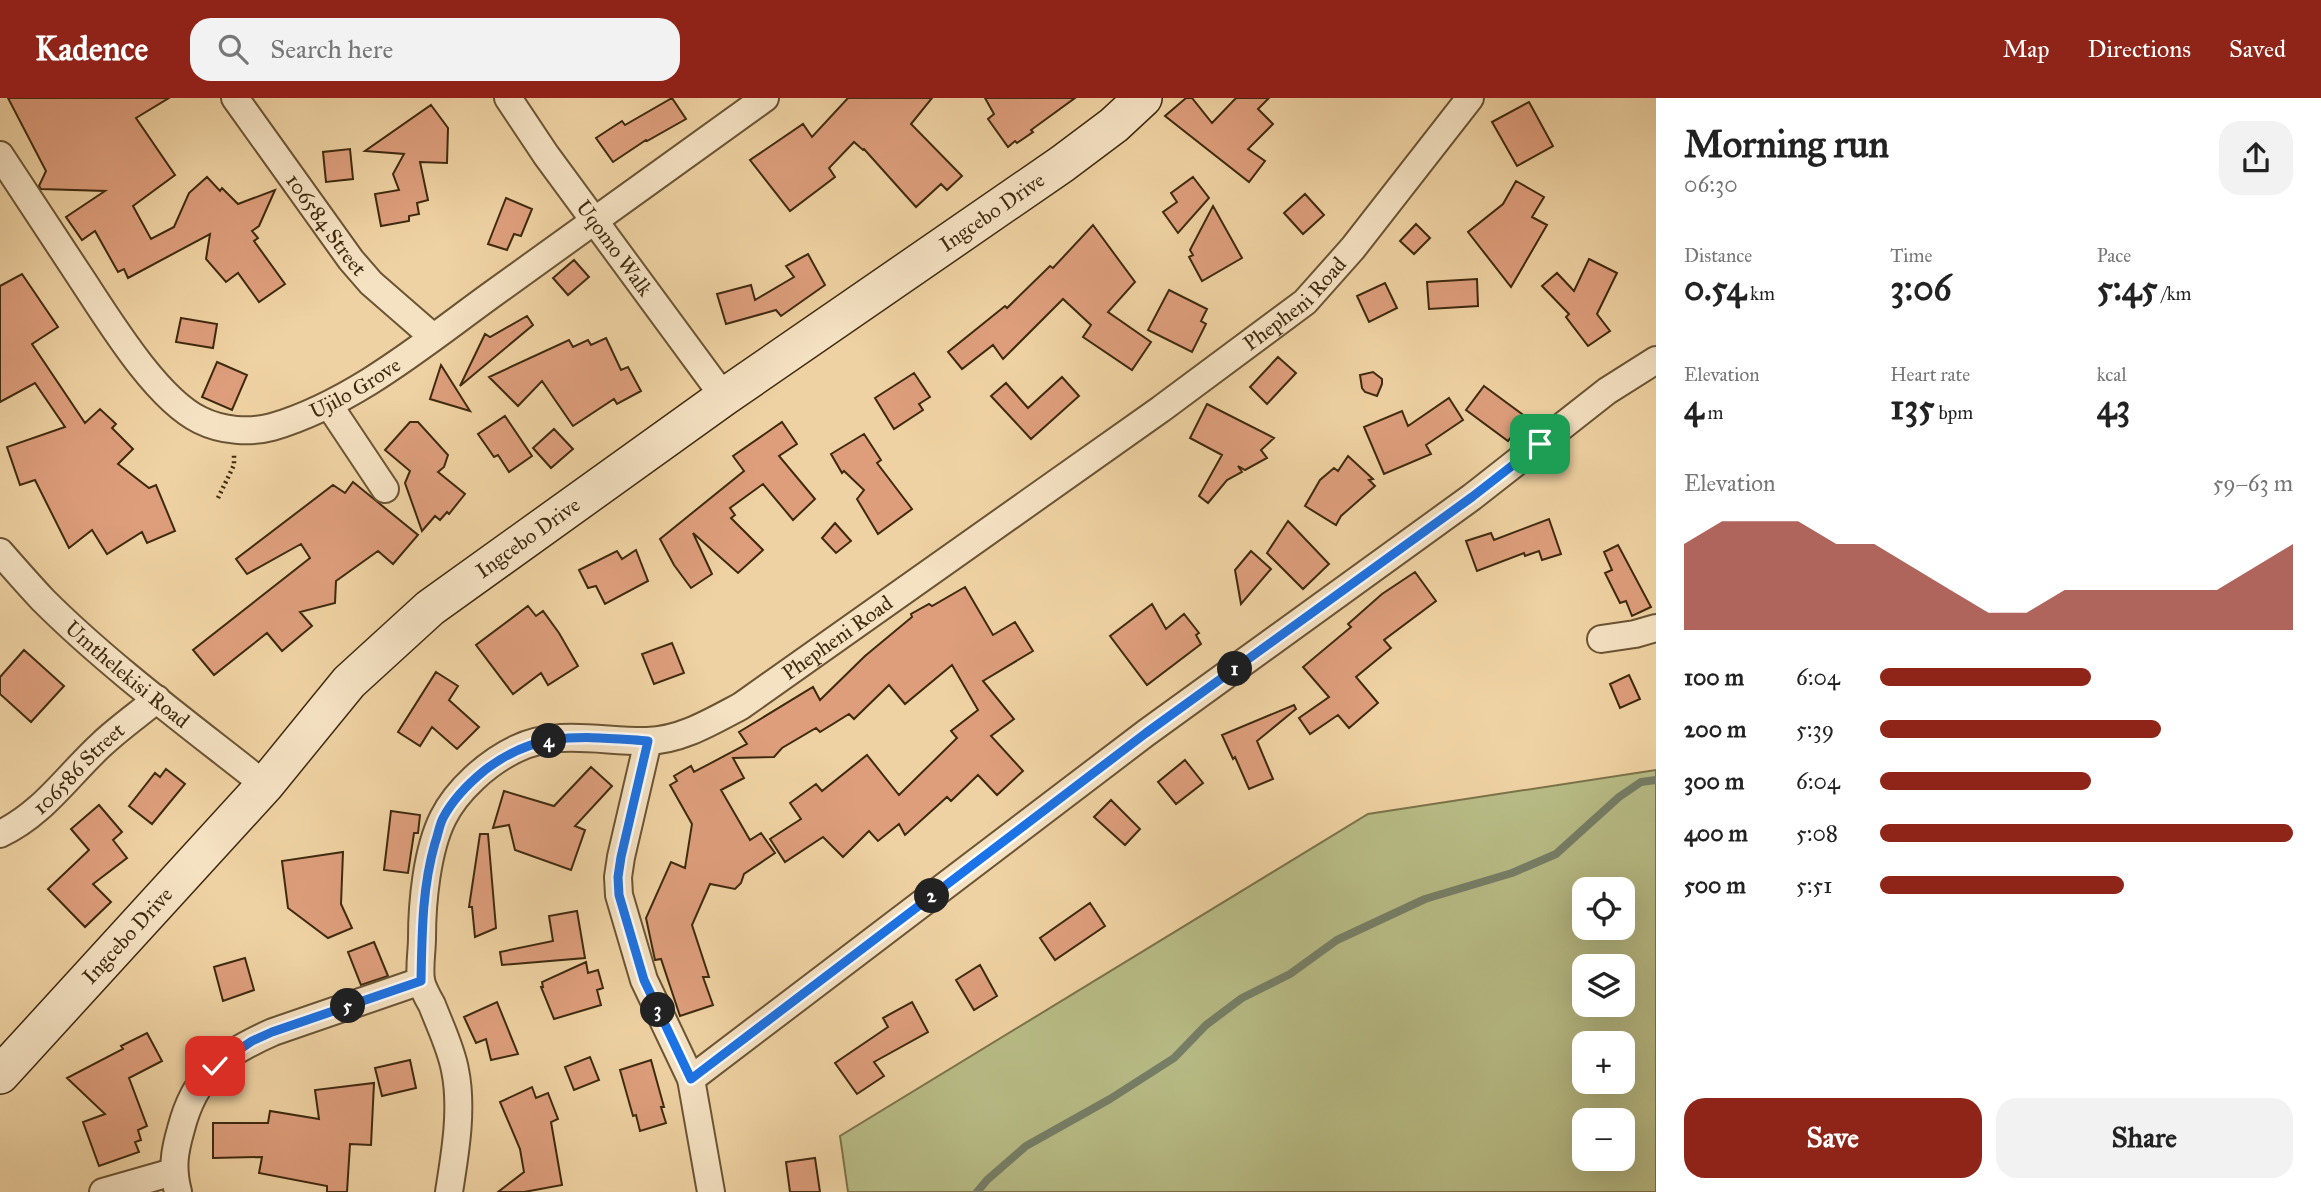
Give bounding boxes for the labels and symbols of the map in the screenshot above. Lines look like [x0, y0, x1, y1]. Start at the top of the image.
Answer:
street label: Ingcebo Drive [935, 167, 1050, 257]
street label: 106584 Street [280, 168, 372, 282]
street label: Uqomo Walk [570, 195, 659, 301]
street label: Phepheni Road [1238, 251, 1352, 356]
street label: Ujilo Grove [306, 352, 406, 425]
pin [1510, 414, 1570, 474]
street label: Ingcebo Drive [471, 491, 585, 584]
street label: Phepheni Road [777, 590, 898, 686]
street label: Umthelekisi Road [60, 615, 195, 734]
pin: 1 [1218, 652, 1252, 686]
street label: 106586 Street [27, 717, 130, 820]
pin: 4 [532, 724, 566, 758]
pin: 2 [914, 878, 950, 914]
street label: Ingcebo Drive [77, 882, 178, 989]
pin: 5 [330, 988, 366, 1024]
pin: 3 [640, 992, 676, 1028]
pin [185, 1036, 245, 1096]

